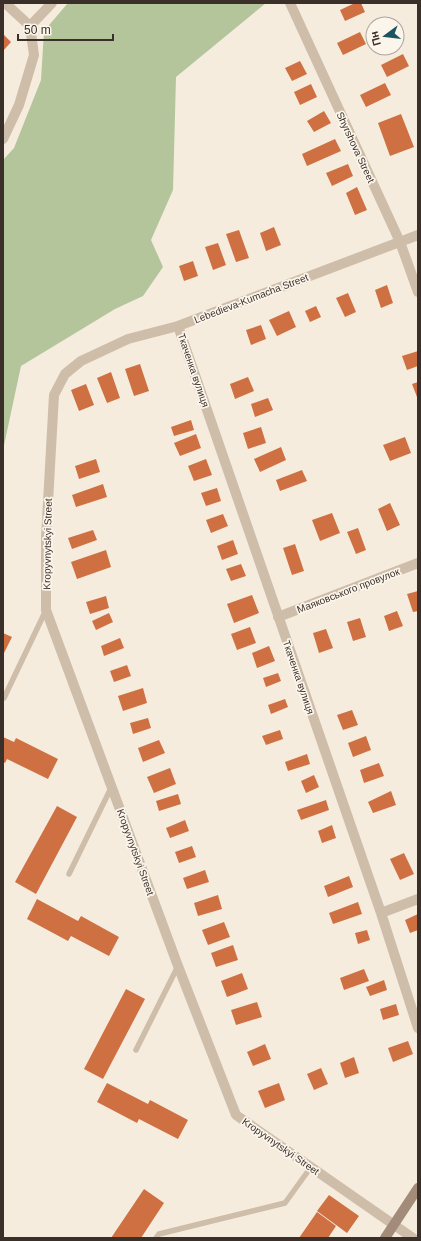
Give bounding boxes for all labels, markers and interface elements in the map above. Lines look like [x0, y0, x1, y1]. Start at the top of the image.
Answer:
scale bar [18, 16, 113, 42]
north arrow [365, 16, 405, 56]
text: 50 m [24, 23, 51, 37]
text: Пн [368, 30, 383, 47]
street label: Shyrshova Street [334, 110, 377, 184]
street label: Lebedieva-Kumacha Street [193, 272, 310, 325]
street label: Ткаченка вулиця [176, 332, 211, 408]
street label: Kropyvnytskyi Street [41, 498, 54, 590]
street label: Маяковського провулок [295, 566, 402, 615]
street label: Ткаченка вулиця [281, 639, 316, 715]
street label: Kropyvnytskyi Street [115, 807, 156, 897]
street label: Kropyvnytskyi Street [240, 1116, 321, 1177]

